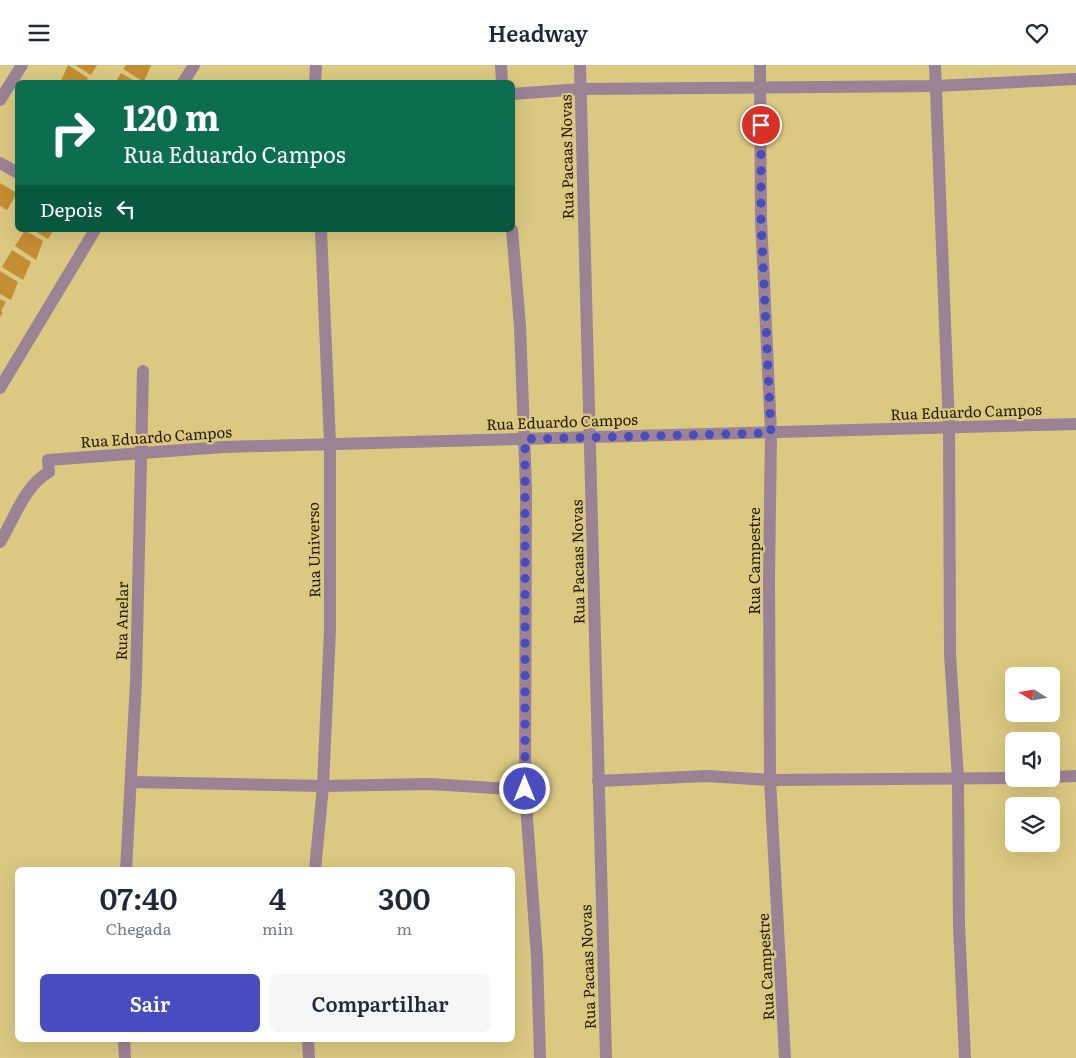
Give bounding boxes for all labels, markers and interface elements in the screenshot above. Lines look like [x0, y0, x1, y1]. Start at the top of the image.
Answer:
text: Headway [488, 16, 588, 49]
icon: menu [25, 19, 53, 47]
icon: heart [1023, 19, 1051, 47]
text: 120 m [123, 90, 220, 142]
street label: Rua Pacaas Novas [553, 94, 579, 220]
icon: right [40, 100, 105, 165]
pin [740, 104, 782, 146]
icon: arrive [747, 111, 775, 139]
text: Rua Eduardo Campos [123, 137, 346, 170]
text: Depois [40, 195, 102, 223]
icon: left [112, 195, 140, 223]
street label: Rua Eduardo Campos [890, 397, 1042, 425]
street label: Rua Eduardo Campos [486, 407, 638, 435]
street label: Rua Eduardo Campos [79, 419, 233, 453]
street label: Rua Pacaas Novas [564, 499, 590, 625]
street label: Rua Universo [301, 502, 325, 598]
street label: Rua Campestre [742, 507, 765, 615]
street label: Rua Anelar [109, 581, 133, 661]
north arrow [1005, 667, 1060, 723]
map controls [1005, 667, 1060, 852]
button: sound [1005, 732, 1060, 787]
position arrow [498, 762, 550, 814]
button: layers [1005, 797, 1060, 852]
text: 07:40 [99, 875, 178, 919]
text: 4 [269, 875, 286, 919]
text: 300 [378, 875, 431, 919]
street label: Rua Pacaas Novas [573, 904, 601, 1030]
street label: Rua Campestre [751, 913, 779, 1021]
text: Chegada [106, 916, 171, 940]
text: min [262, 916, 293, 940]
text: m [396, 916, 412, 940]
button: Sair [40, 974, 260, 1032]
button: Compartilhar [270, 974, 490, 1032]

